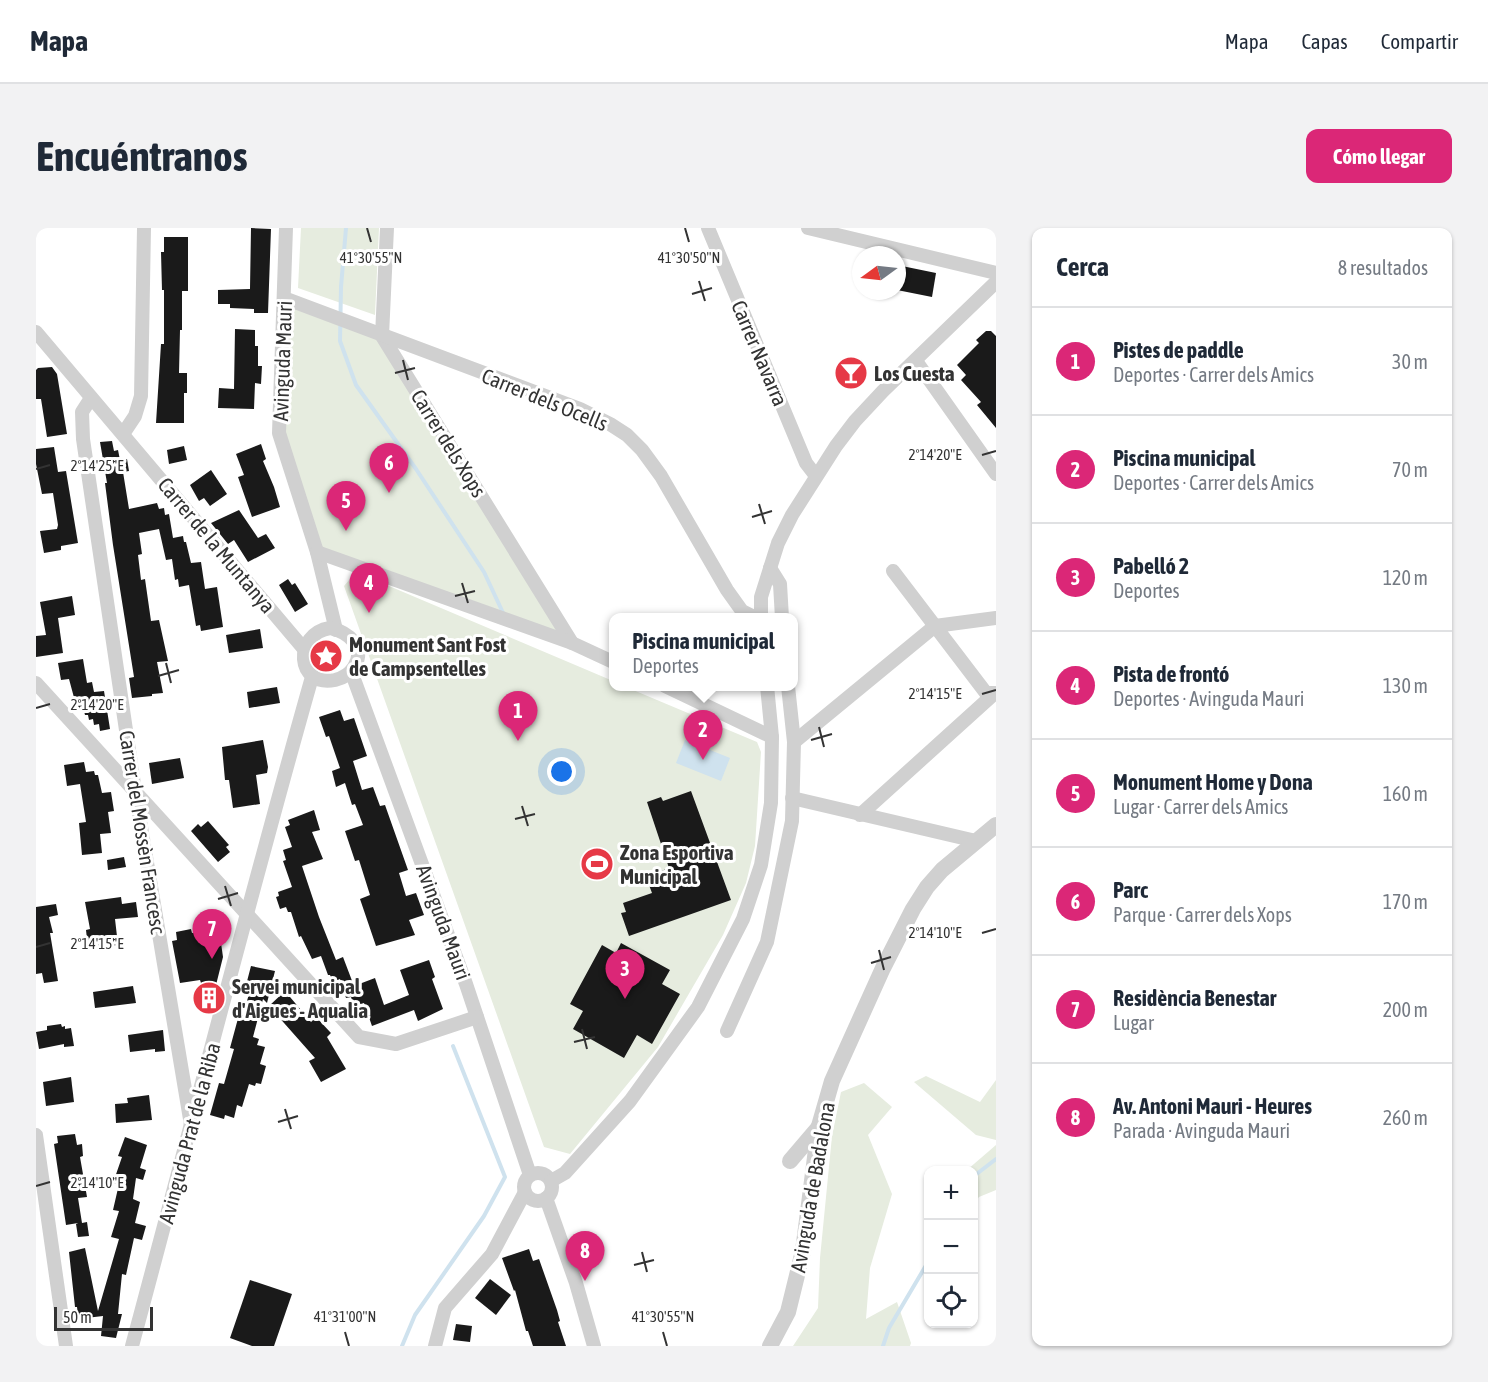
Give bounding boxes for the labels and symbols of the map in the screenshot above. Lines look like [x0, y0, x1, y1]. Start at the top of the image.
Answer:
north arrow [852, 246, 906, 300]
text: 41°30'55"N [340, 249, 402, 266]
text: 41°30'50"N [658, 249, 720, 266]
street label: Carrer Navarra [727, 297, 793, 409]
street label: Avinguda Mauri [268, 300, 296, 422]
bar icon: Los Cuesta [833, 355, 869, 391]
place label: Los Cuesta [874, 361, 955, 385]
street label: Carrer dels Ocells [479, 363, 611, 435]
street label: Carrer dels Xops [407, 385, 491, 501]
pin: 6 [370, 444, 408, 493]
text: 2°14'20"E [908, 446, 962, 463]
text: 2°14'25"E [70, 457, 124, 474]
street label: Carrer de la Muntanya [153, 472, 281, 618]
pin: 5 [326, 482, 366, 531]
pin: 4 [350, 564, 388, 613]
place label: Monument Sant Fost de Campsentelles [349, 632, 506, 680]
place icon: Monument Sant Fost de Campsentelles [308, 638, 344, 674]
text: 2°14'15"E [908, 685, 962, 702]
pin: 1 [498, 692, 538, 741]
text: 2°14'20"E [70, 696, 124, 713]
pin: 2 [684, 710, 722, 760]
street label: Carrer del Mossèn Francesc [115, 729, 171, 936]
your location [547, 757, 576, 786]
place label: Zona Esportiva Municipal [620, 840, 734, 888]
sports icon: Zona Esportiva Municipal [579, 846, 615, 882]
street label: Avinguda Mauri [412, 861, 476, 983]
pin: 7 [192, 910, 231, 959]
text: 2°14'10"E [908, 924, 962, 941]
text: 2°14'15"E [70, 935, 124, 952]
pin: 3 [606, 950, 644, 999]
place label: Servei municipal d'Aigues - Aqualia [232, 974, 368, 1022]
building icon: Servei municipal d'Aigues - Aqualia [191, 980, 227, 1016]
street label: Avinguda Prat de la Riba [153, 1040, 225, 1226]
street label: Avinguda de Badalona [785, 1100, 839, 1274]
text: 2°14'10"E [70, 1174, 124, 1191]
pin: 8 [566, 1232, 604, 1281]
scale bar [54, 1304, 153, 1332]
text: 41°31'00"N [314, 1308, 376, 1325]
text: 41°30'55"N [632, 1308, 694, 1325]

